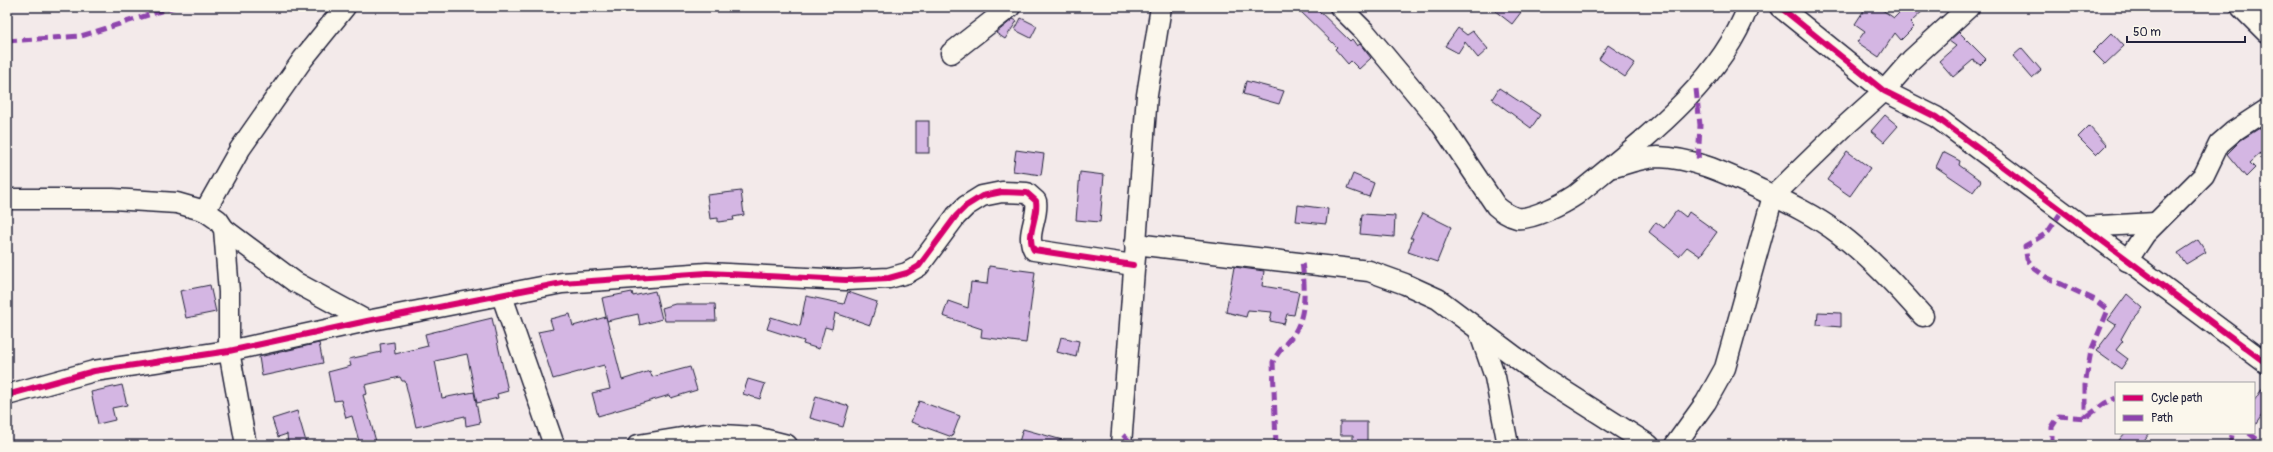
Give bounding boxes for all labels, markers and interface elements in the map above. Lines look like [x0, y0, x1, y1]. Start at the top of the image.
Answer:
scale bar [2127, 18, 2245, 44]
text: 50 m [2133, 25, 2161, 40]
legend [2115, 382, 2255, 434]
text: Cycle path [2151, 391, 2203, 406]
text: Path [2151, 411, 2173, 426]

